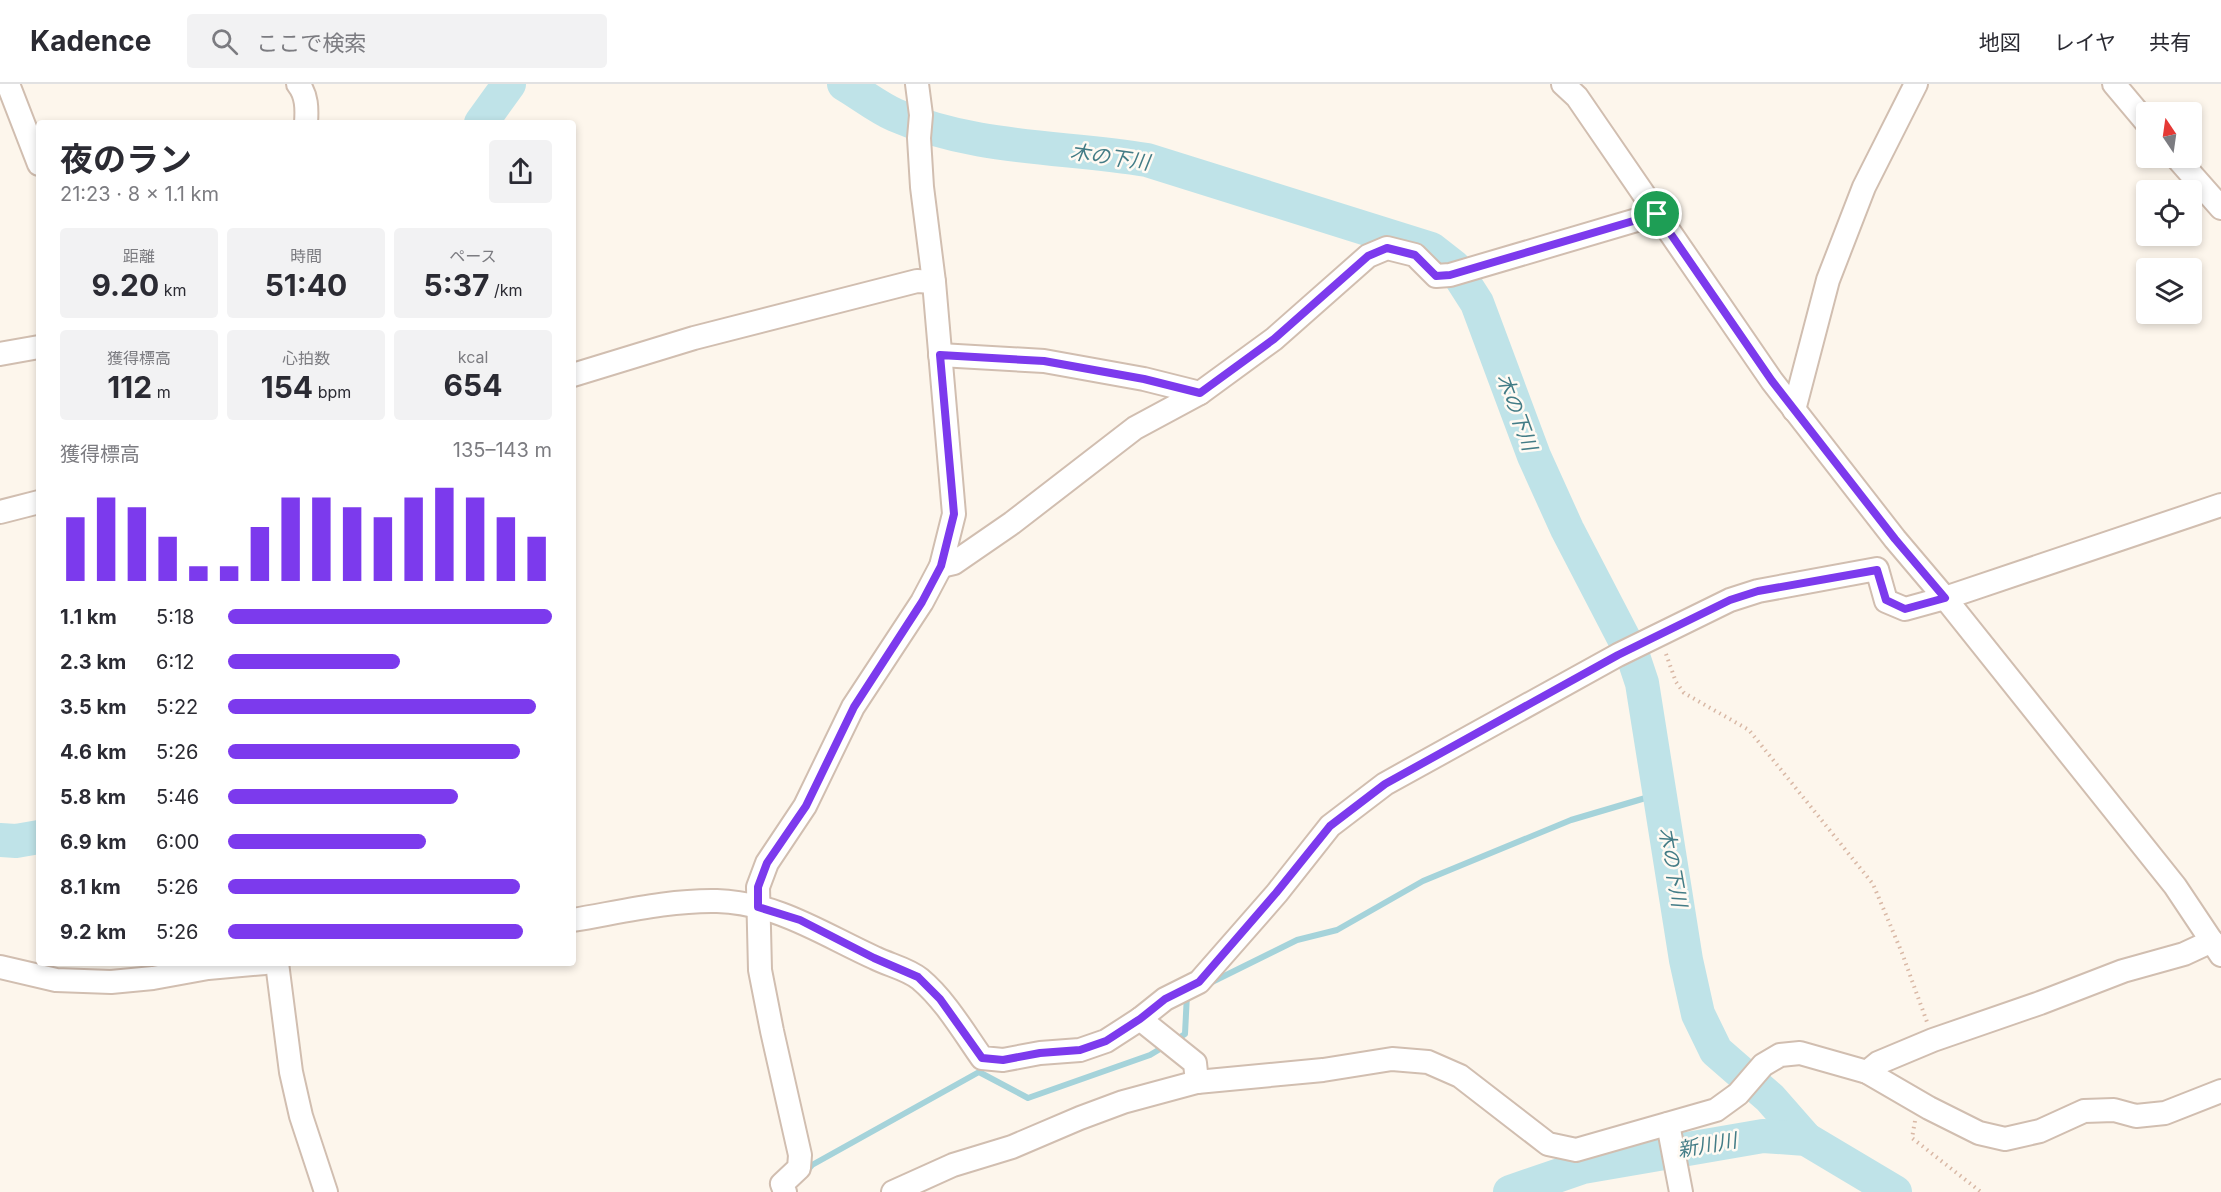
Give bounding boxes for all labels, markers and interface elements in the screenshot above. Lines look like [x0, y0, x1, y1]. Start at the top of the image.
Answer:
search box [187, 14, 607, 68]
text: Kadence [30, 24, 151, 58]
icon: search [208, 25, 241, 58]
text: ここで検索 [256, 30, 366, 56]
text: 地図 [1979, 30, 2021, 55]
text: レイヤ [2054, 30, 2116, 55]
text: 共有 [2149, 30, 2191, 55]
north arrow [2136, 102, 2202, 168]
map controls [2136, 102, 2202, 324]
text: 夜のラン [60, 139, 192, 179]
button: share [489, 140, 552, 203]
water label: 木の下川 [1069, 140, 1153, 175]
button: locate [2136, 180, 2202, 246]
text: 21:23 · 8 × 1.1 km [60, 182, 219, 206]
pin [1631, 188, 1682, 239]
icon: arrive [1640, 197, 1673, 230]
text: 距離 [123, 246, 155, 266]
text: 時間 [290, 246, 322, 266]
text: ペース [449, 246, 497, 266]
button: layers [2136, 258, 2202, 324]
text: 9.20 [91, 267, 159, 303]
text: 51:40 [265, 267, 347, 303]
text: 5:37 [423, 267, 489, 303]
text: km [159, 280, 187, 300]
text: /km [489, 280, 523, 300]
text: kcal [458, 347, 488, 367]
text: 獲得標高 [107, 348, 171, 368]
text: 心拍数 [282, 348, 330, 368]
text: 654 [444, 367, 502, 403]
text: 112 [107, 369, 152, 405]
text: 154 [261, 369, 313, 405]
water label: 木の下川 [1492, 370, 1543, 456]
text: m [152, 382, 171, 402]
text: bpm [313, 382, 351, 402]
text: 135–143 m [453, 438, 552, 462]
text: 獲得標高 [60, 442, 140, 466]
text: 1.1 km [60, 605, 117, 629]
text: 5:18 [156, 605, 194, 629]
text: 2.3 km [60, 650, 126, 674]
text: 6:12 [156, 650, 195, 674]
text: 3.5 km [60, 695, 126, 719]
text: 5:22 [156, 695, 198, 719]
text: 4.6 km [60, 740, 127, 764]
text: 5:26 [156, 740, 199, 764]
text: 5.8 km [60, 785, 126, 809]
text: 5:46 [156, 785, 199, 809]
water label: 木の下川 [1654, 826, 1692, 910]
text: 6.9 km [60, 830, 126, 854]
text: 6:00 [156, 830, 199, 854]
text: 8.1 km [60, 875, 121, 899]
text: 5:26 [156, 875, 199, 899]
text: 9.2 km [60, 920, 126, 944]
text: 5:26 [156, 920, 199, 944]
water label: 新川川 [1675, 1128, 1741, 1162]

